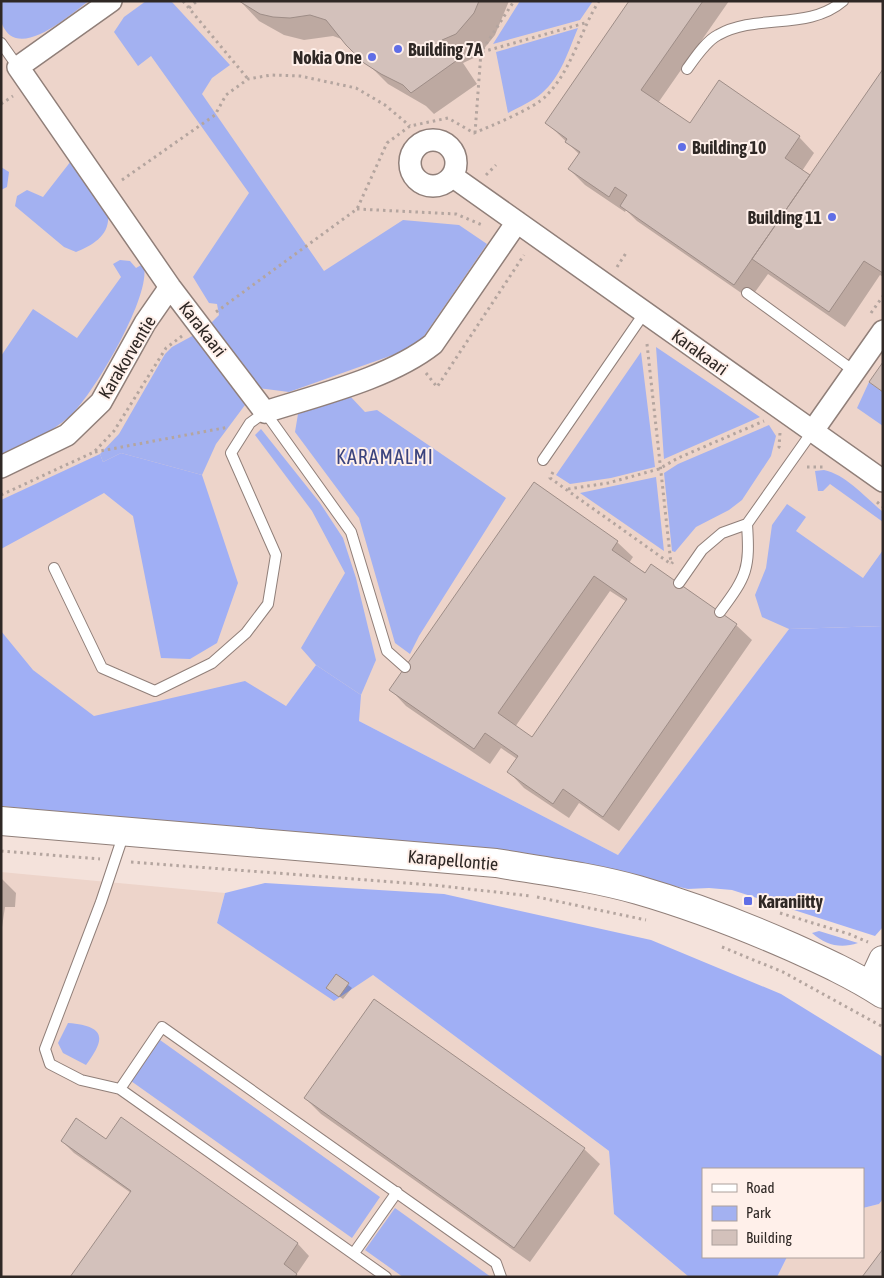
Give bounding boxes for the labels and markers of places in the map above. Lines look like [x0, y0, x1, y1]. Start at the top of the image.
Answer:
place label: Building 7A [408, 39, 483, 60]
marker: Building 7A [392, 43, 404, 55]
place label: Nokia One [293, 47, 362, 68]
marker: Nokia One [366, 51, 378, 63]
place label: Building 10 [692, 137, 766, 158]
marker: Building 10 [676, 141, 688, 153]
place label: Building 11 [748, 207, 822, 228]
marker: Building 11 [826, 211, 838, 223]
place label: Karaniitty [758, 891, 824, 912]
marker: Karaniitty [742, 895, 754, 907]

